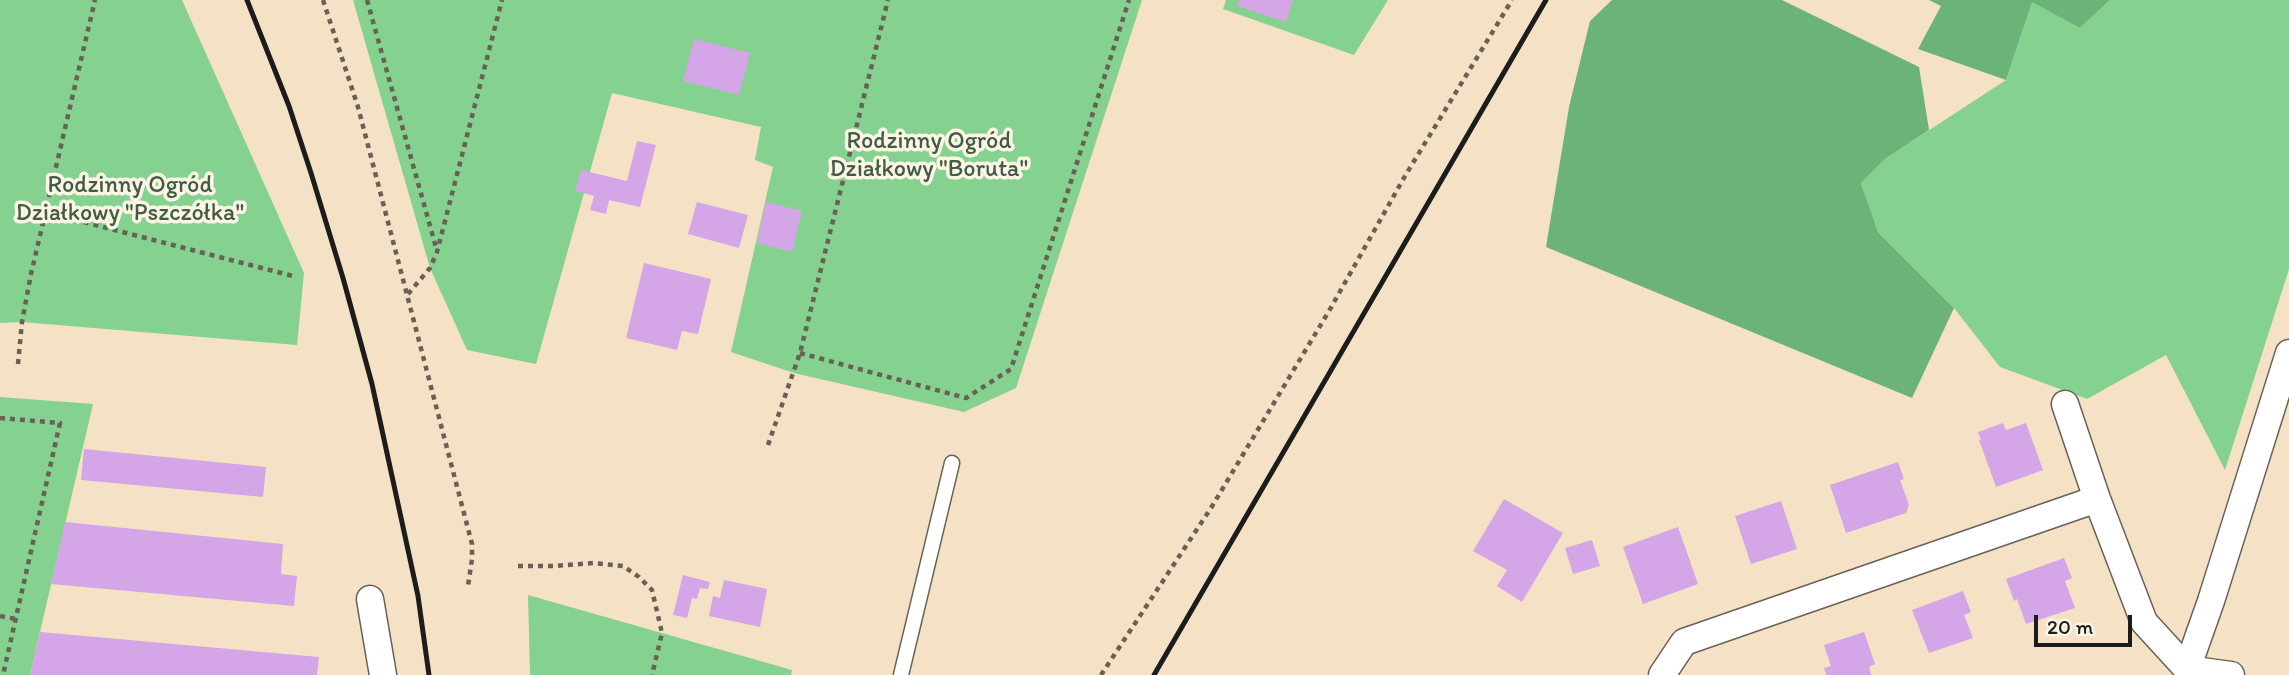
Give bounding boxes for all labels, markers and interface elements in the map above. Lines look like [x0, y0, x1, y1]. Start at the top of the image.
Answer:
park label: Rodzinny Ogród Działkowy "Boruta" [830, 128, 1028, 184]
park label: Rodzinny Ogród Działkowy "Pszczółka" [16, 172, 244, 228]
scale bar [2037, 602, 2135, 646]
text: 20 m [2047, 614, 2093, 639]

